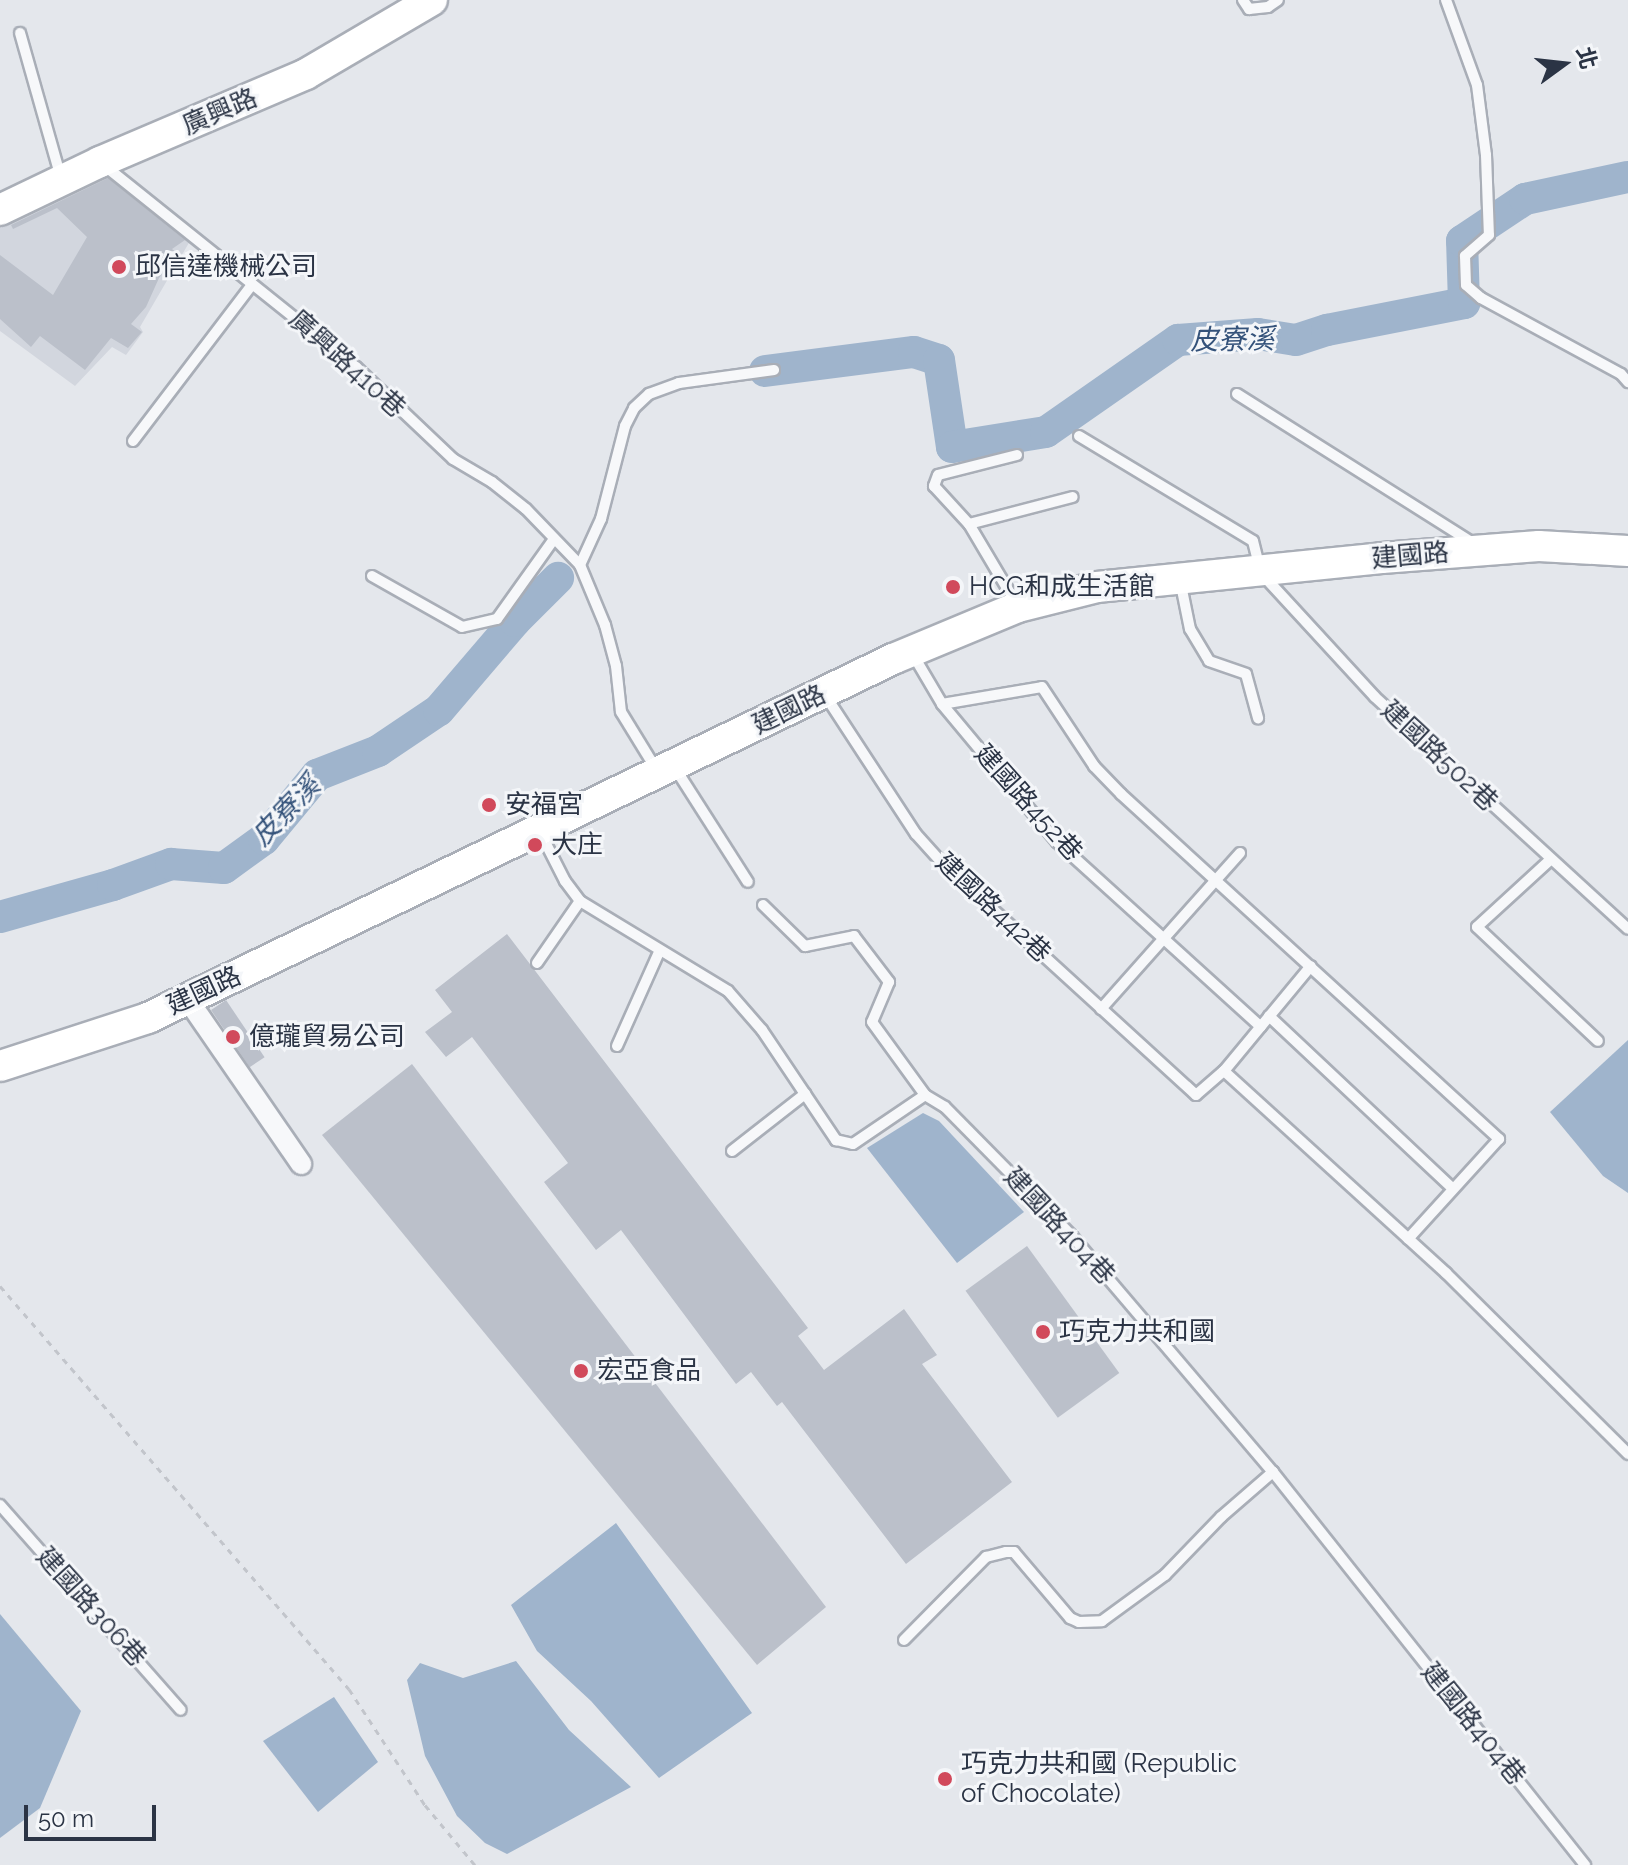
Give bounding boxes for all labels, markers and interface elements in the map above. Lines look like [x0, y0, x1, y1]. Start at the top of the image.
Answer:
north arrow [1524, 24, 1604, 104]
text: 北 [1572, 44, 1603, 72]
street label: 廣興路 [178, 82, 262, 142]
place label: 邱信達機械公司 [135, 251, 317, 283]
marker: 邱信達機械公司 [110, 258, 128, 276]
street label: 廣興路410巷 [283, 304, 411, 424]
water label: 皮寮溪 [1190, 322, 1274, 358]
street label: 建國路 [1370, 537, 1450, 575]
place label: HCG和成生活館 [969, 571, 1154, 603]
marker: HCG和成生活館 [944, 578, 962, 596]
street label: 建國路 [747, 679, 831, 741]
street label: 建國路502巷 [1374, 694, 1504, 818]
street label: 建國路452巷 [968, 738, 1088, 868]
water label: 皮寮溪 [245, 769, 327, 853]
place label: 安福宮 [505, 789, 583, 821]
marker: 安福宮 [480, 796, 498, 814]
place label: 大庄 [551, 829, 603, 861]
marker: 大庄 [526, 836, 544, 854]
street label: 建國路442巷 [929, 847, 1057, 969]
street label: 建國路 [162, 960, 246, 1022]
place label: 億瓏貿易公司 [249, 1021, 405, 1053]
marker: 億瓏貿易公司 [224, 1028, 242, 1046]
street label: 建國路404巷 [997, 1161, 1121, 1291]
place label: 巧克力共和國 [1059, 1316, 1215, 1348]
marker: 巧克力共和國 [1034, 1323, 1052, 1341]
place label: 宏亞食品 [597, 1355, 701, 1387]
marker: 宏亞食品 [572, 1362, 590, 1380]
street label: 建國路306巷 [29, 1541, 153, 1673]
street label: 建國路404巷 [1414, 1657, 1532, 1791]
place label: 巧克力共和國 (Republic of Chocolate) [961, 1748, 1237, 1810]
marker: 巧克力共和國 (Republic of Chocolate) [936, 1770, 954, 1788]
scale bar [28, 1789, 160, 1839]
text: 50 m [38, 1804, 94, 1833]

